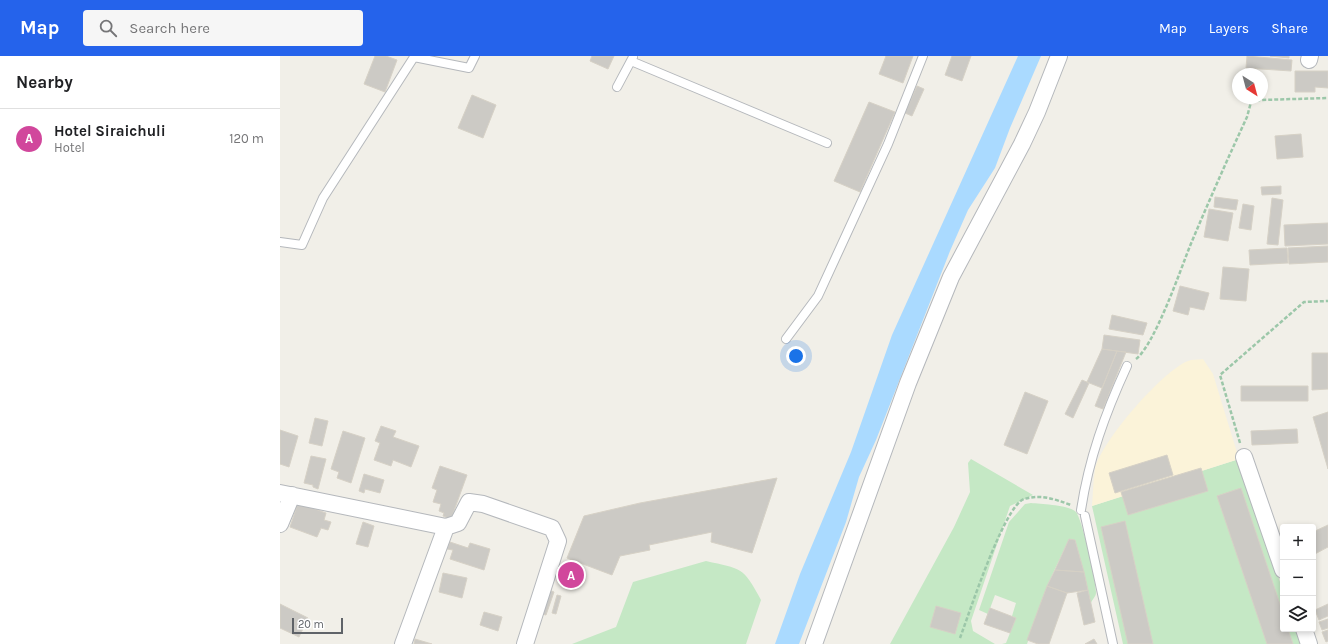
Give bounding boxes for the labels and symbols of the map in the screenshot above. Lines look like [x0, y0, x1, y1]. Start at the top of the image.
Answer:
north arrow [1232, 68, 1268, 104]
your location [786, 346, 806, 366]
pin: A [558, 560, 584, 590]
scale bar [292, 616, 343, 635]

